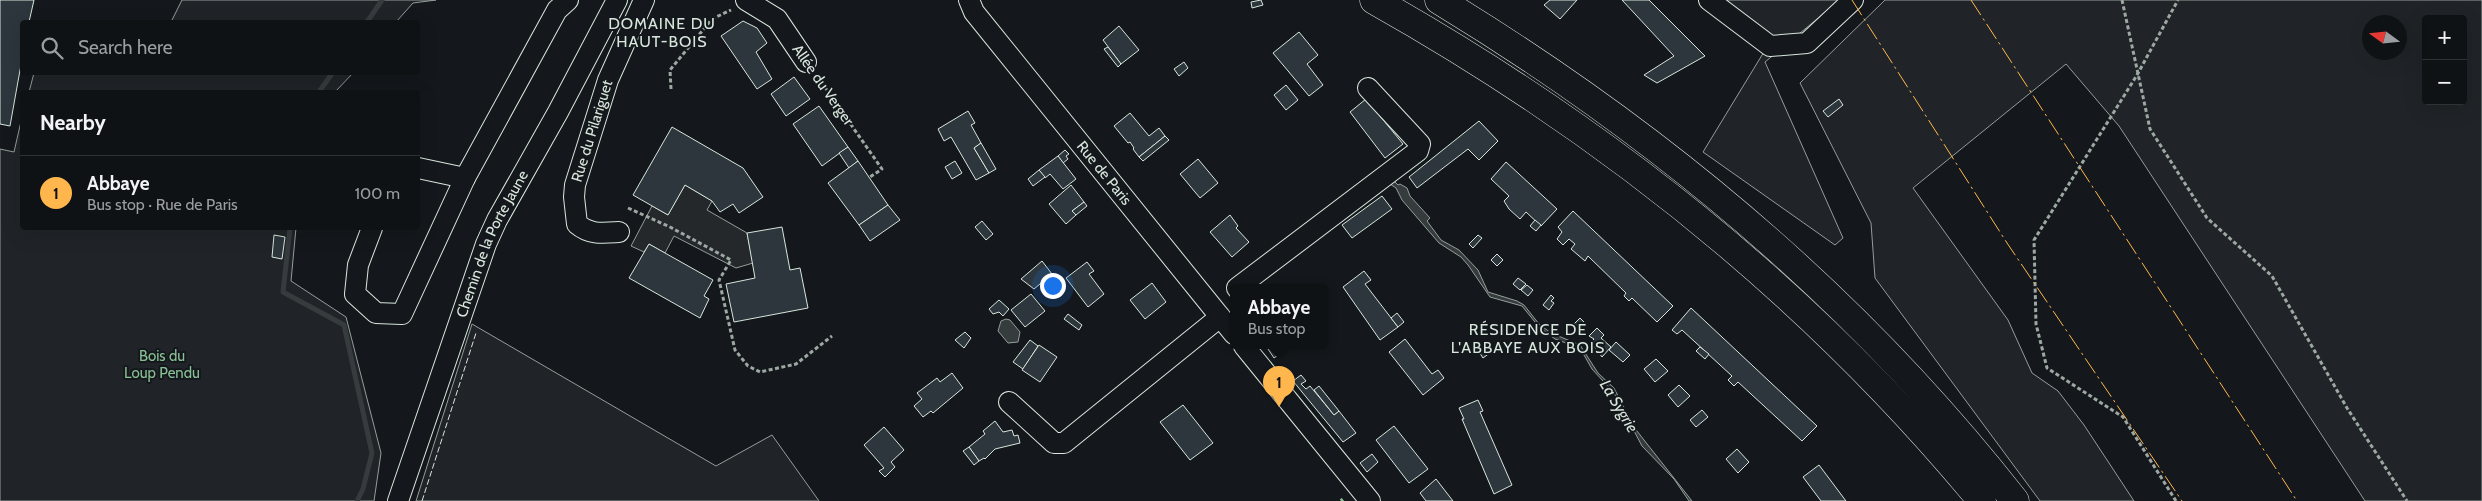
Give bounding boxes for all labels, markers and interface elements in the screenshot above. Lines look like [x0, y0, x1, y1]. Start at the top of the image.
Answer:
district label: DOMAINE DU HAUT-BOIS [608, 14, 716, 51]
north arrow [2362, 15, 2407, 60]
map controls [2422, 15, 2467, 105]
button: + [2422, 15, 2467, 60]
search box [20, 20, 420, 75]
icon: search [38, 34, 66, 62]
text: Search here [78, 36, 172, 59]
street label: Allée du Verger [788, 41, 858, 129]
button: − [2422, 60, 2467, 105]
street label: Rue du Pilariguet [568, 78, 616, 184]
text: Nearby [40, 110, 106, 135]
street label: Rue de Paris [1073, 137, 1135, 209]
street label: Chemin de la Porte Jaune [452, 167, 532, 320]
text: Abbaye [87, 172, 149, 195]
text: 1 [53, 184, 59, 203]
text: 100 m [355, 184, 400, 203]
text: Bus stop · Rue de Paris [87, 195, 238, 214]
your location [1040, 273, 1066, 299]
popup [1230, 284, 1328, 349]
text: Abbaye [1248, 296, 1310, 319]
text: Bus stop [1248, 319, 1306, 338]
district label: RÉSIDENCE DE L'ABBAYE AUX BOIS [1451, 320, 1605, 357]
park label: Bois du Loup Pendu [124, 347, 200, 382]
pin: 1 [1263, 366, 1295, 407]
water label: La Sygrie [1596, 376, 1642, 436]

